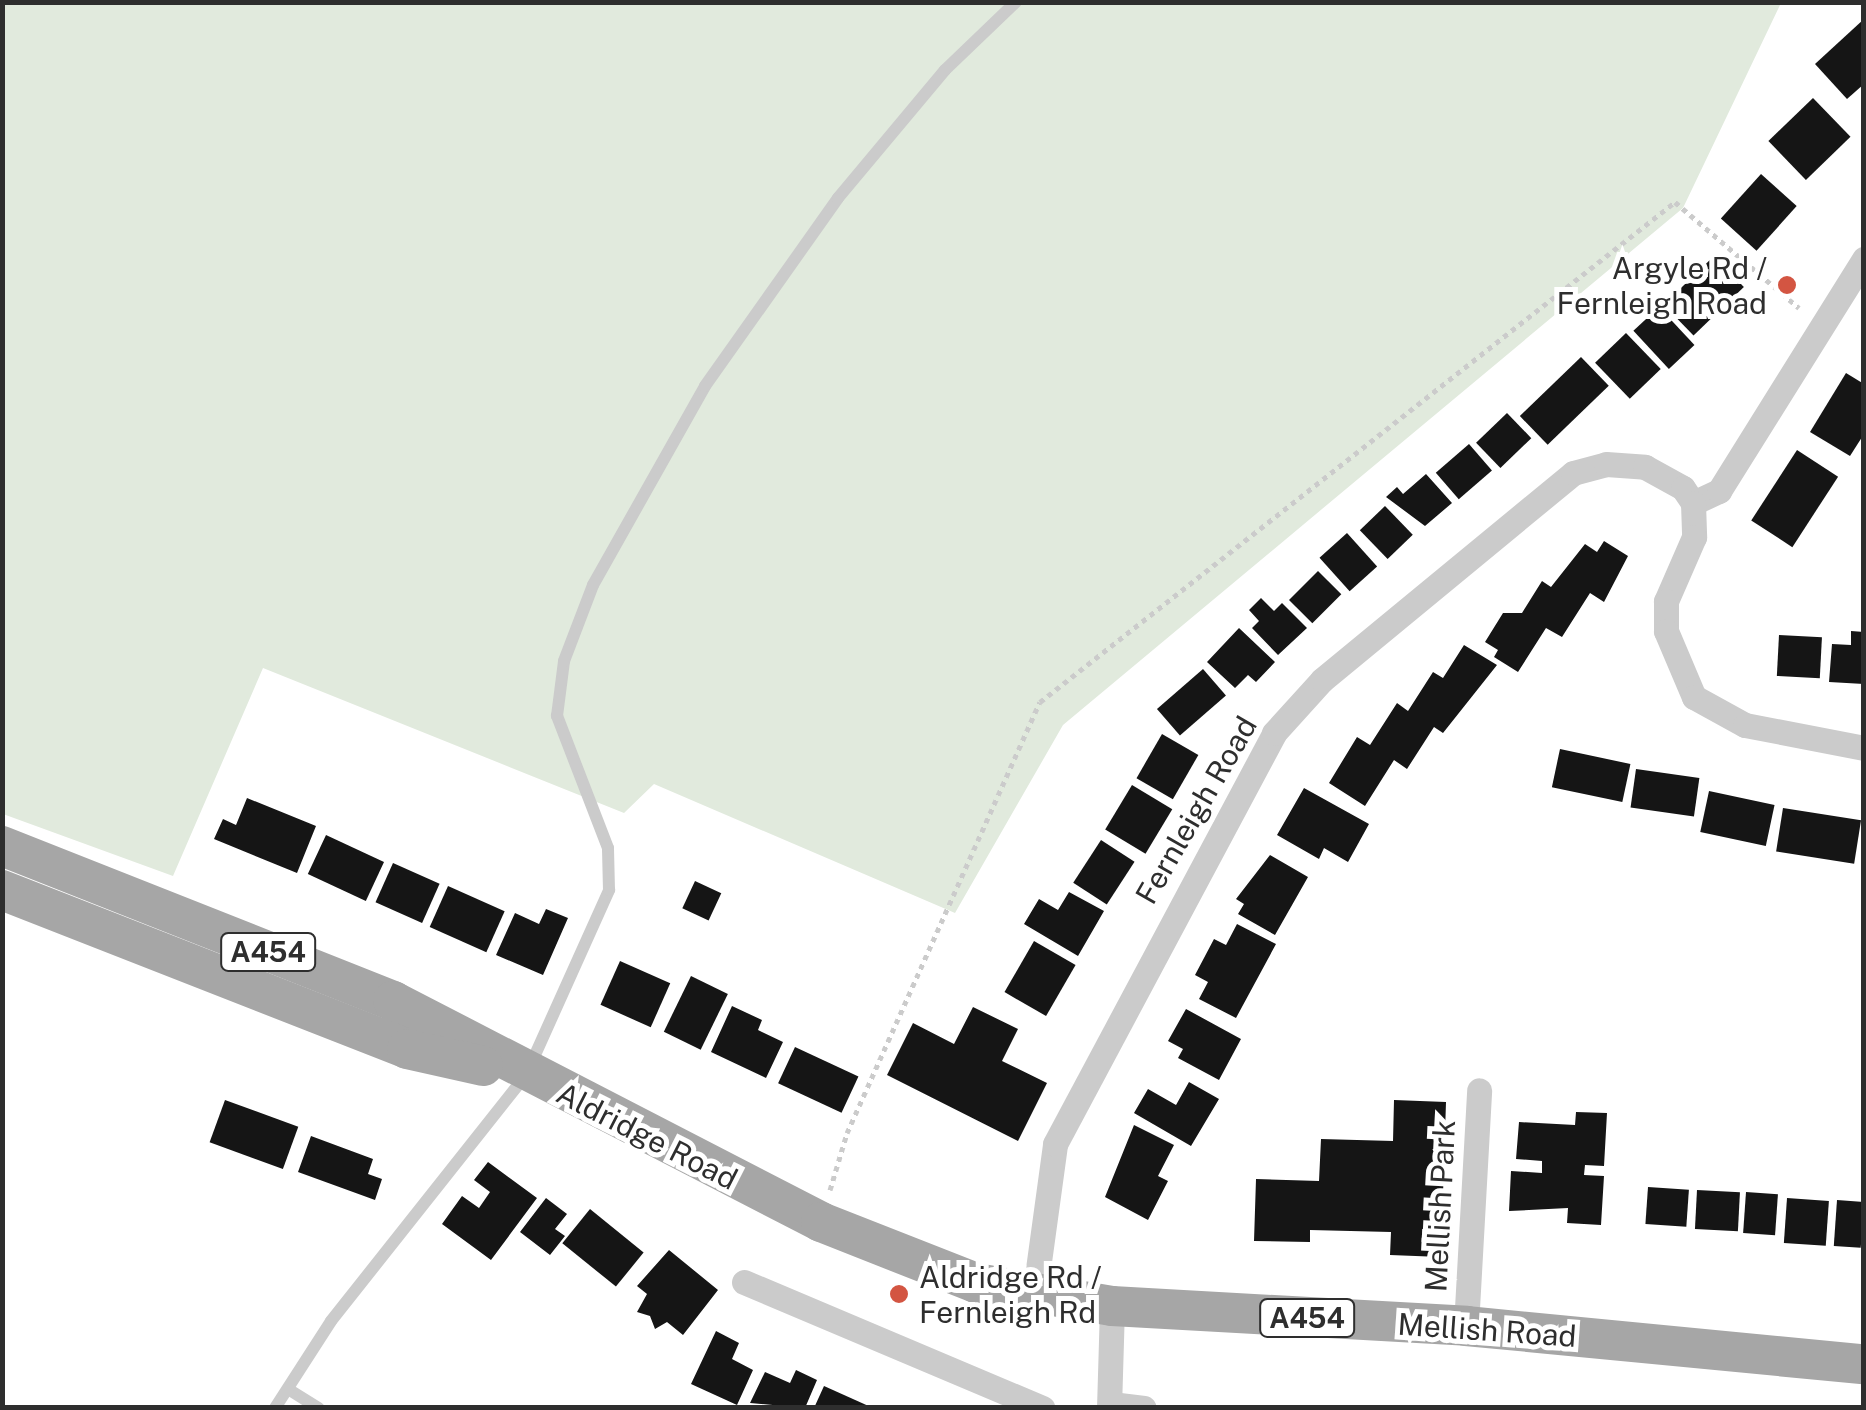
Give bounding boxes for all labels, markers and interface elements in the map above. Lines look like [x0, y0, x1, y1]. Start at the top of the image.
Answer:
place label: Argyle Rd / Fernleigh Road [1557, 250, 1767, 320]
marker: Argyle Rd / Fernleigh Road [1776, 274, 1798, 296]
street label: Fernleigh Road [1128, 710, 1264, 910]
road number: A454 [218, 929, 318, 975]
street label: Aldridge Road [551, 1075, 743, 1197]
street label: Mellish Park [1418, 1119, 1462, 1293]
place label: Aldridge Rd / Fernleigh Rd [919, 1259, 1102, 1330]
marker: Aldridge Rd / Fernleigh Rd [888, 1283, 910, 1305]
road number: A454 [1257, 1295, 1357, 1341]
street label: Mellish Road [1396, 1306, 1578, 1354]

